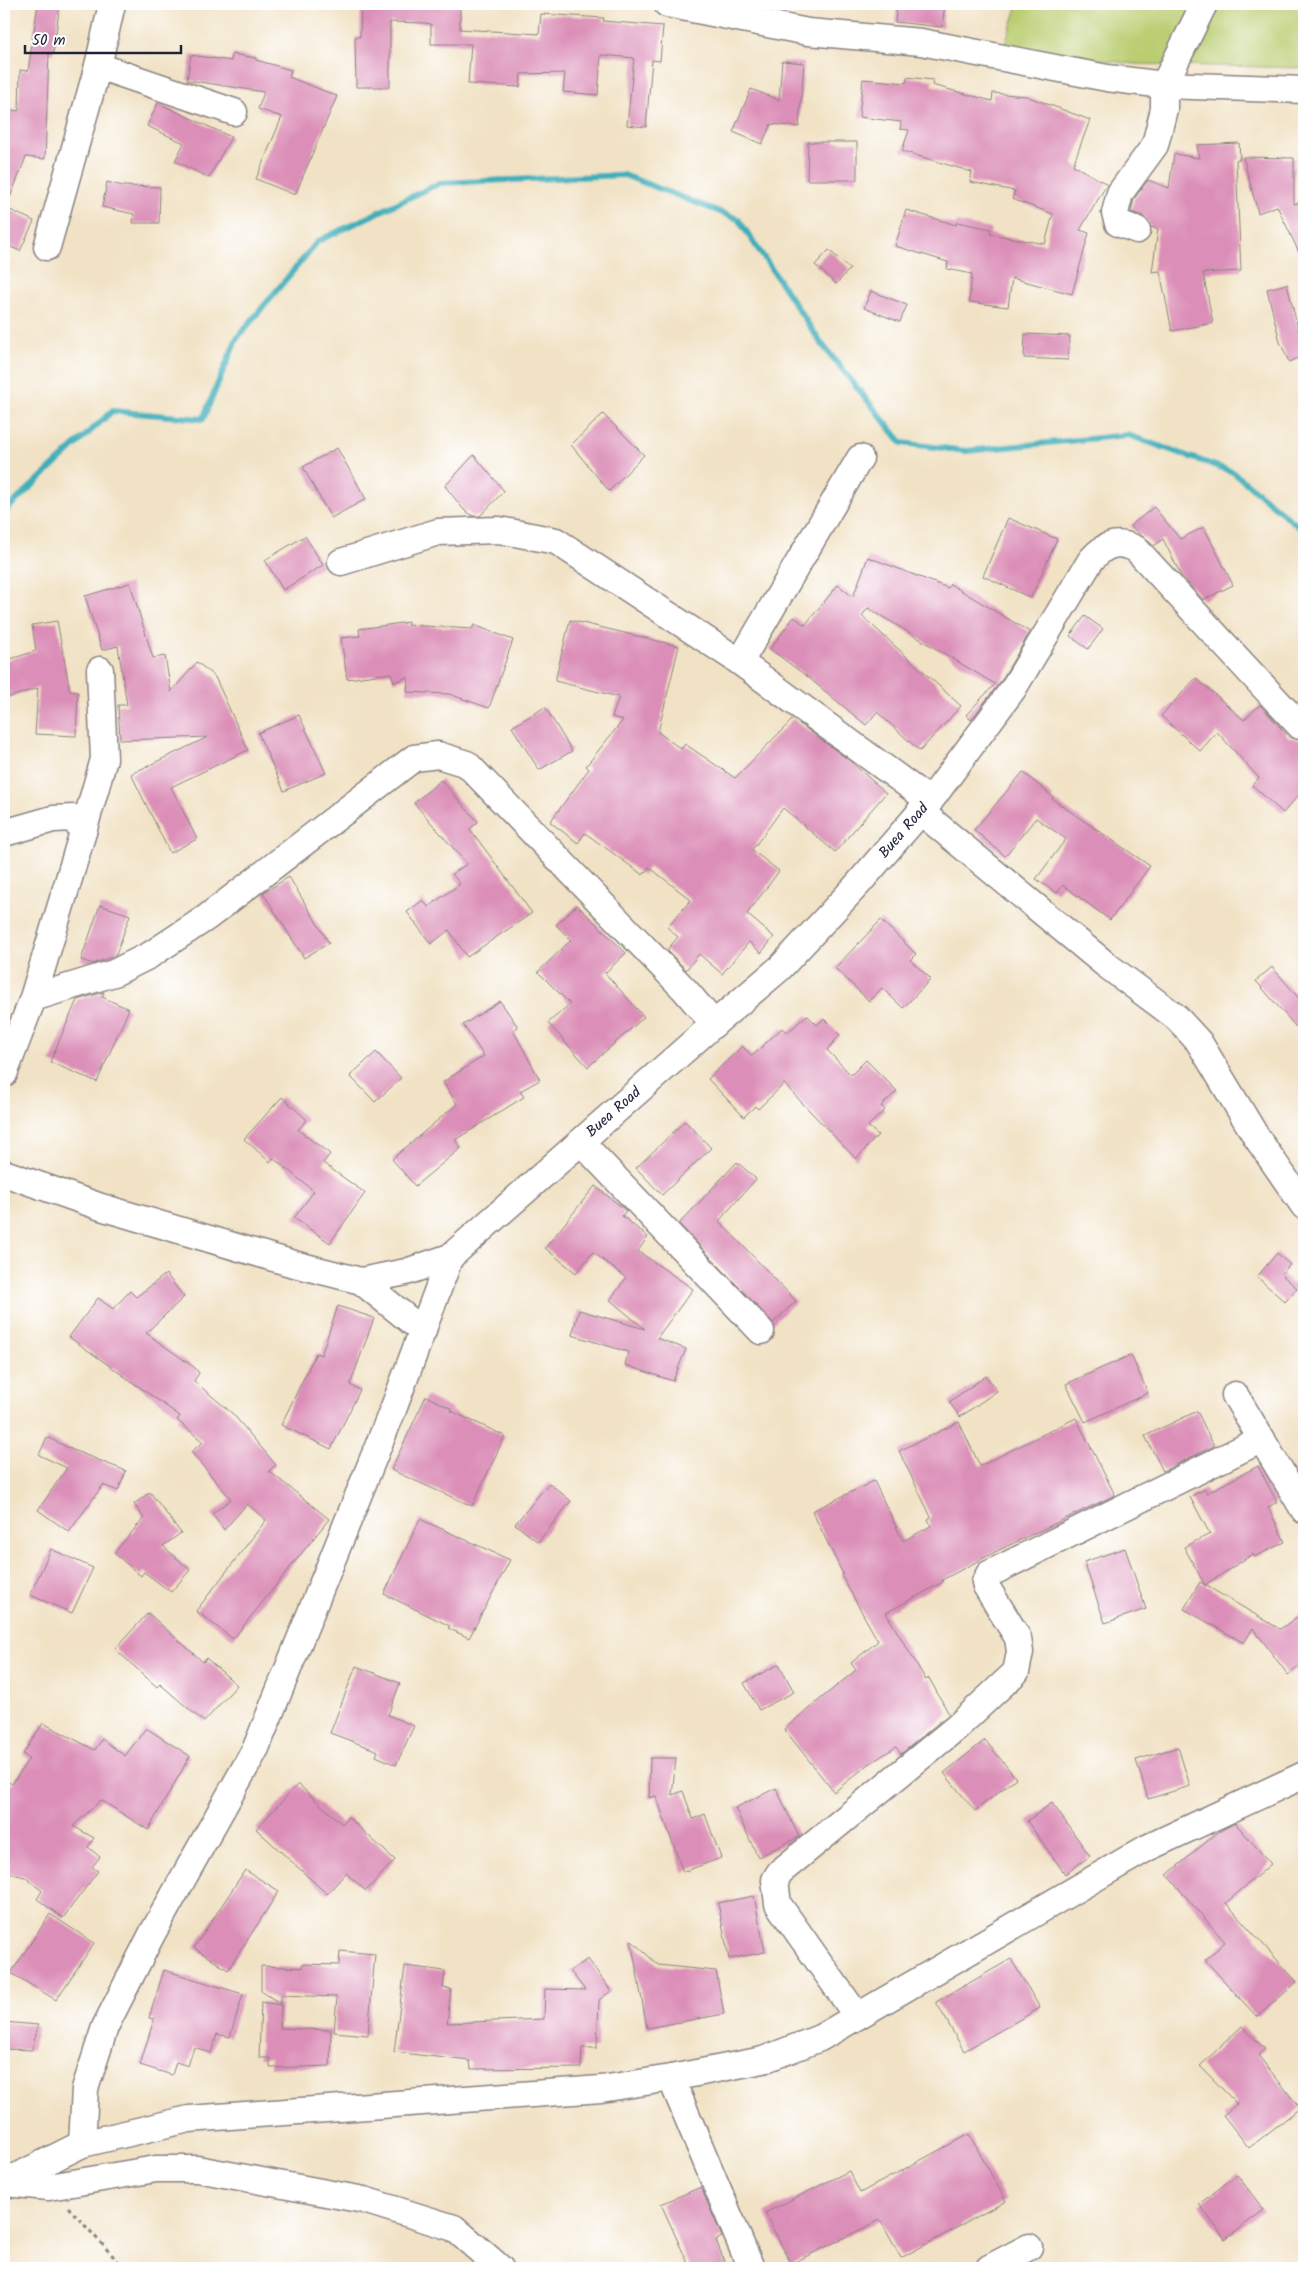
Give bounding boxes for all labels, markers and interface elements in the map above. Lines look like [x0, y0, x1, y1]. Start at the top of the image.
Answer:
scale bar [25, 22, 181, 54]
text: 50 m [32, 29, 66, 53]
street label: Buea Road [873, 797, 935, 864]
street label: Buea Road [581, 1081, 647, 1143]

